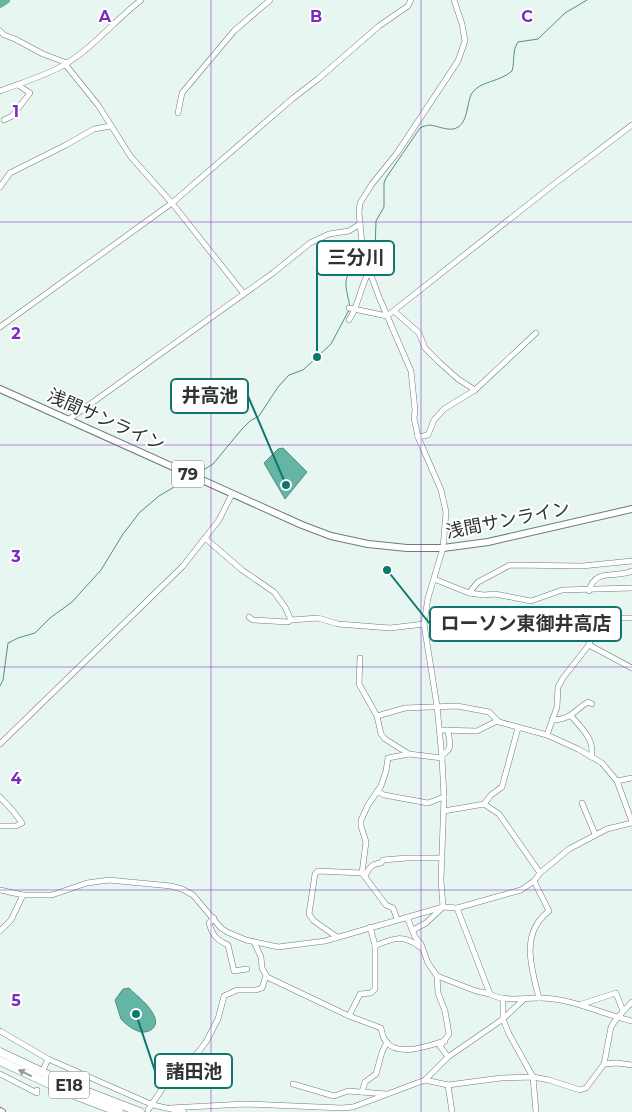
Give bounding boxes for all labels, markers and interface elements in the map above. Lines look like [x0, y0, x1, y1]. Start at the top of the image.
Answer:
text: A [98, 7, 112, 26]
text: B [310, 7, 322, 26]
text: C [521, 7, 533, 26]
text: 1 [13, 102, 19, 121]
callout: 三分川 [317, 241, 394, 275]
text: 三分川 [327, 246, 385, 269]
text: 2 [11, 324, 21, 343]
callout: 井高池 [171, 379, 248, 413]
street label: 浅間サンライン [44, 384, 168, 456]
text: 井高池 [181, 384, 239, 407]
road number: 79 [172, 460, 204, 488]
street label: 浅間サンライン [444, 497, 572, 543]
text: 3 [10, 547, 21, 566]
callout: ローソン東御井高店 [430, 607, 621, 641]
text: ローソン東御井高店 [440, 612, 612, 635]
text: 4 [10, 769, 22, 788]
text: 5 [11, 991, 21, 1010]
callout: 諸田池 [155, 1054, 232, 1088]
text: 諸田池 [165, 1060, 223, 1083]
one-way arrow [18, 1069, 32, 1077]
road number: E18 [49, 1072, 89, 1098]

